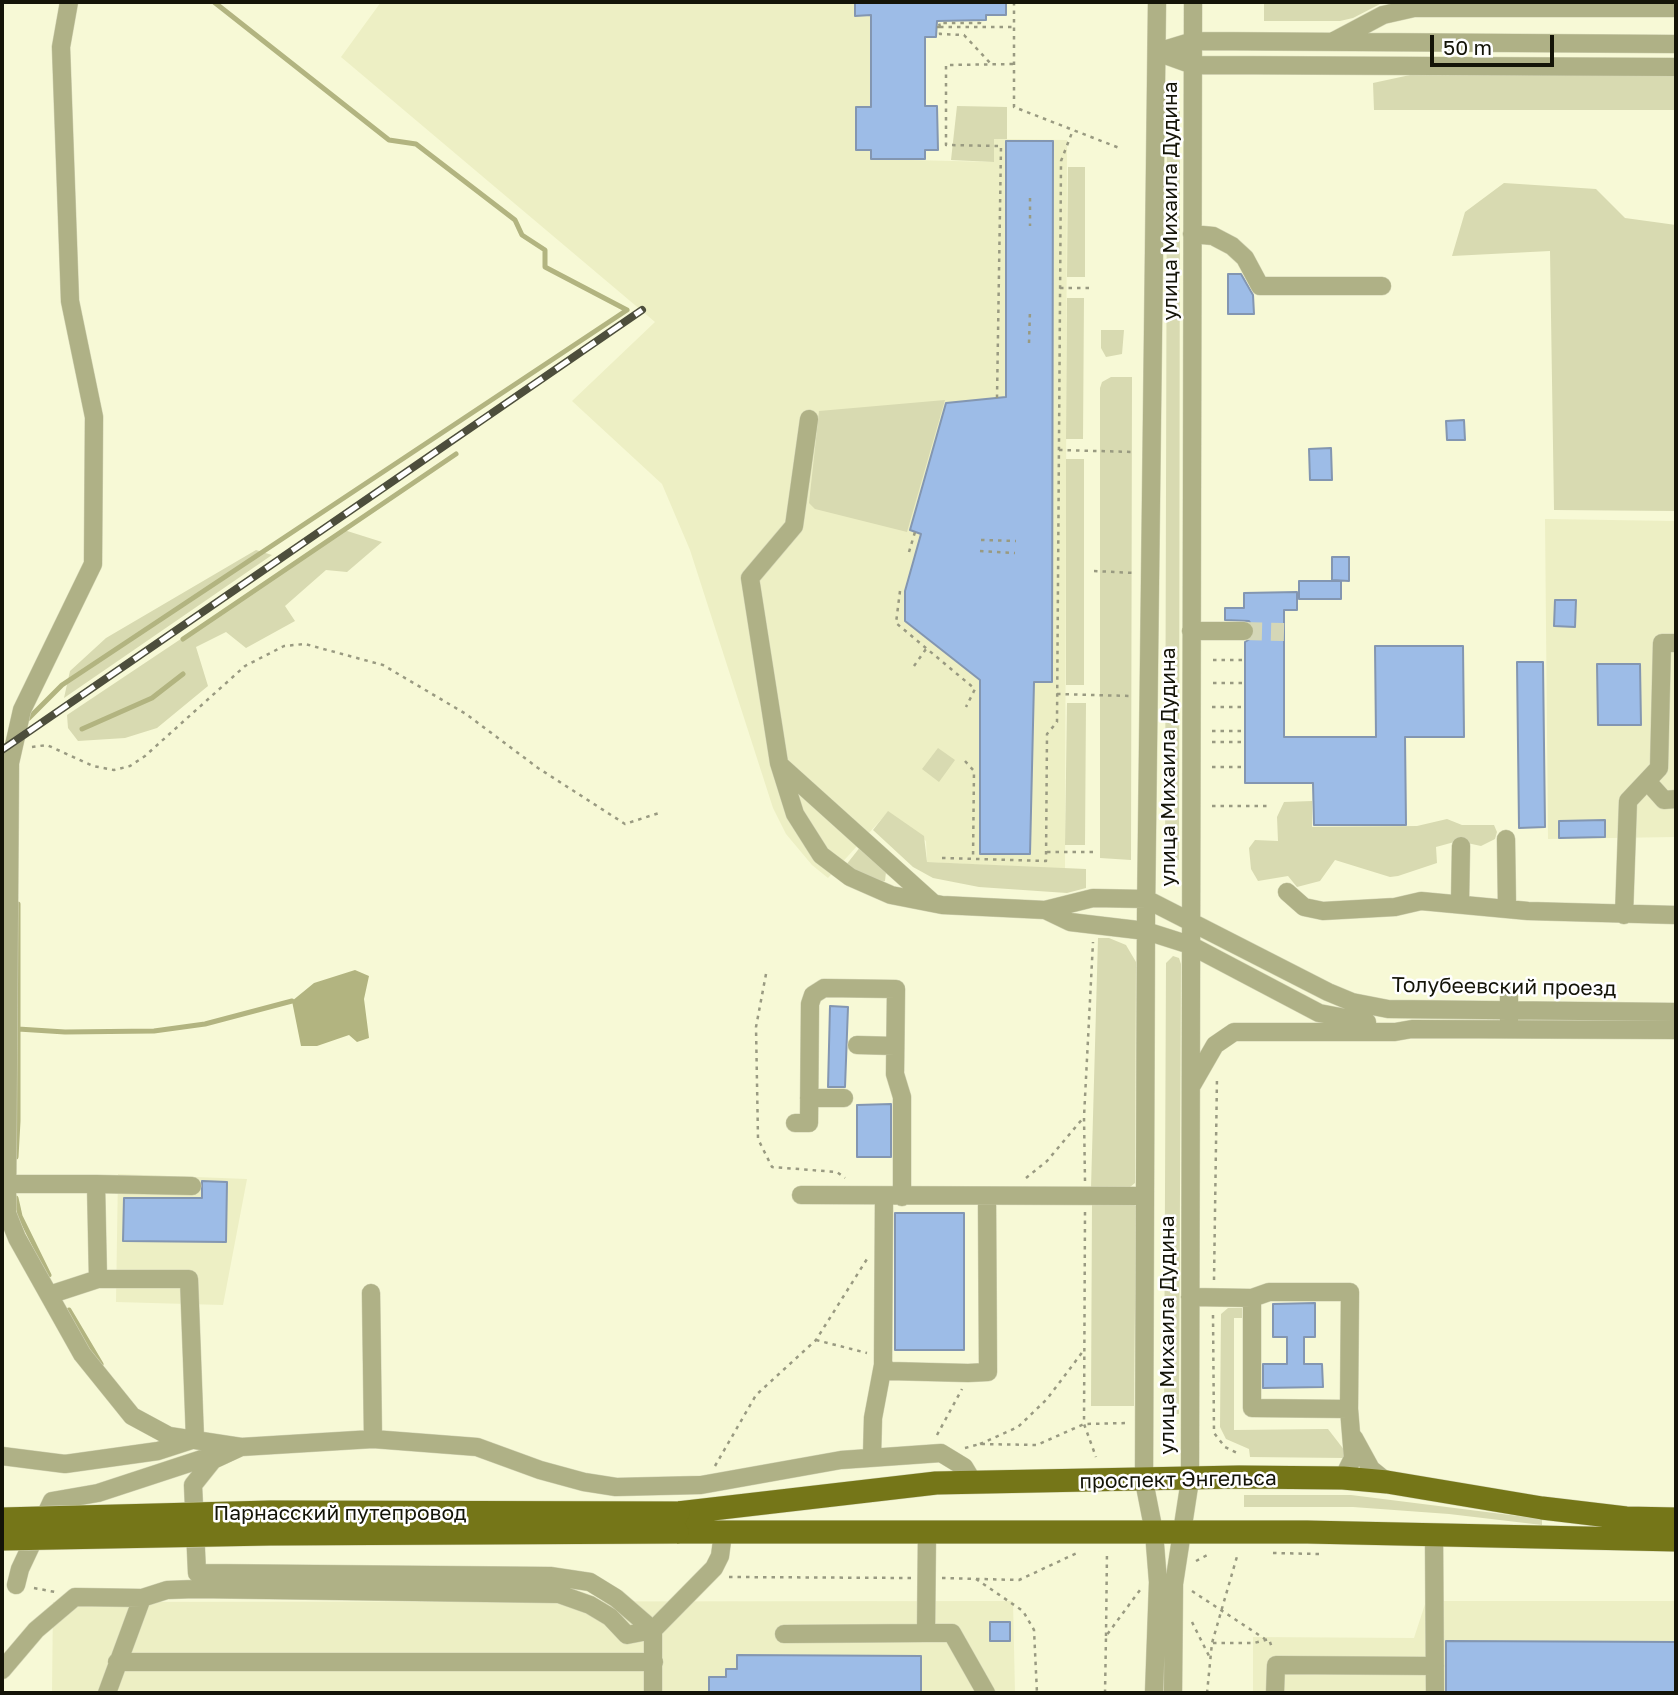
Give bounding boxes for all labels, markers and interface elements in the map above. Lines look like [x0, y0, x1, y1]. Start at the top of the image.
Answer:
scale bar [1433, 21, 1557, 65]
text: 50 m [1443, 34, 1492, 60]
street label: улица Михаила Дудина [1157, 81, 1183, 321]
street label: улица Михаила Дудина [1155, 647, 1181, 887]
street label: Толубеевский проезд [1391, 972, 1617, 1002]
street label: улица Михаила Дудина [1154, 1215, 1180, 1455]
street label: проспект Энгельса [1079, 1466, 1277, 1494]
street label: Парнасский путепровод [213, 1500, 467, 1526]

